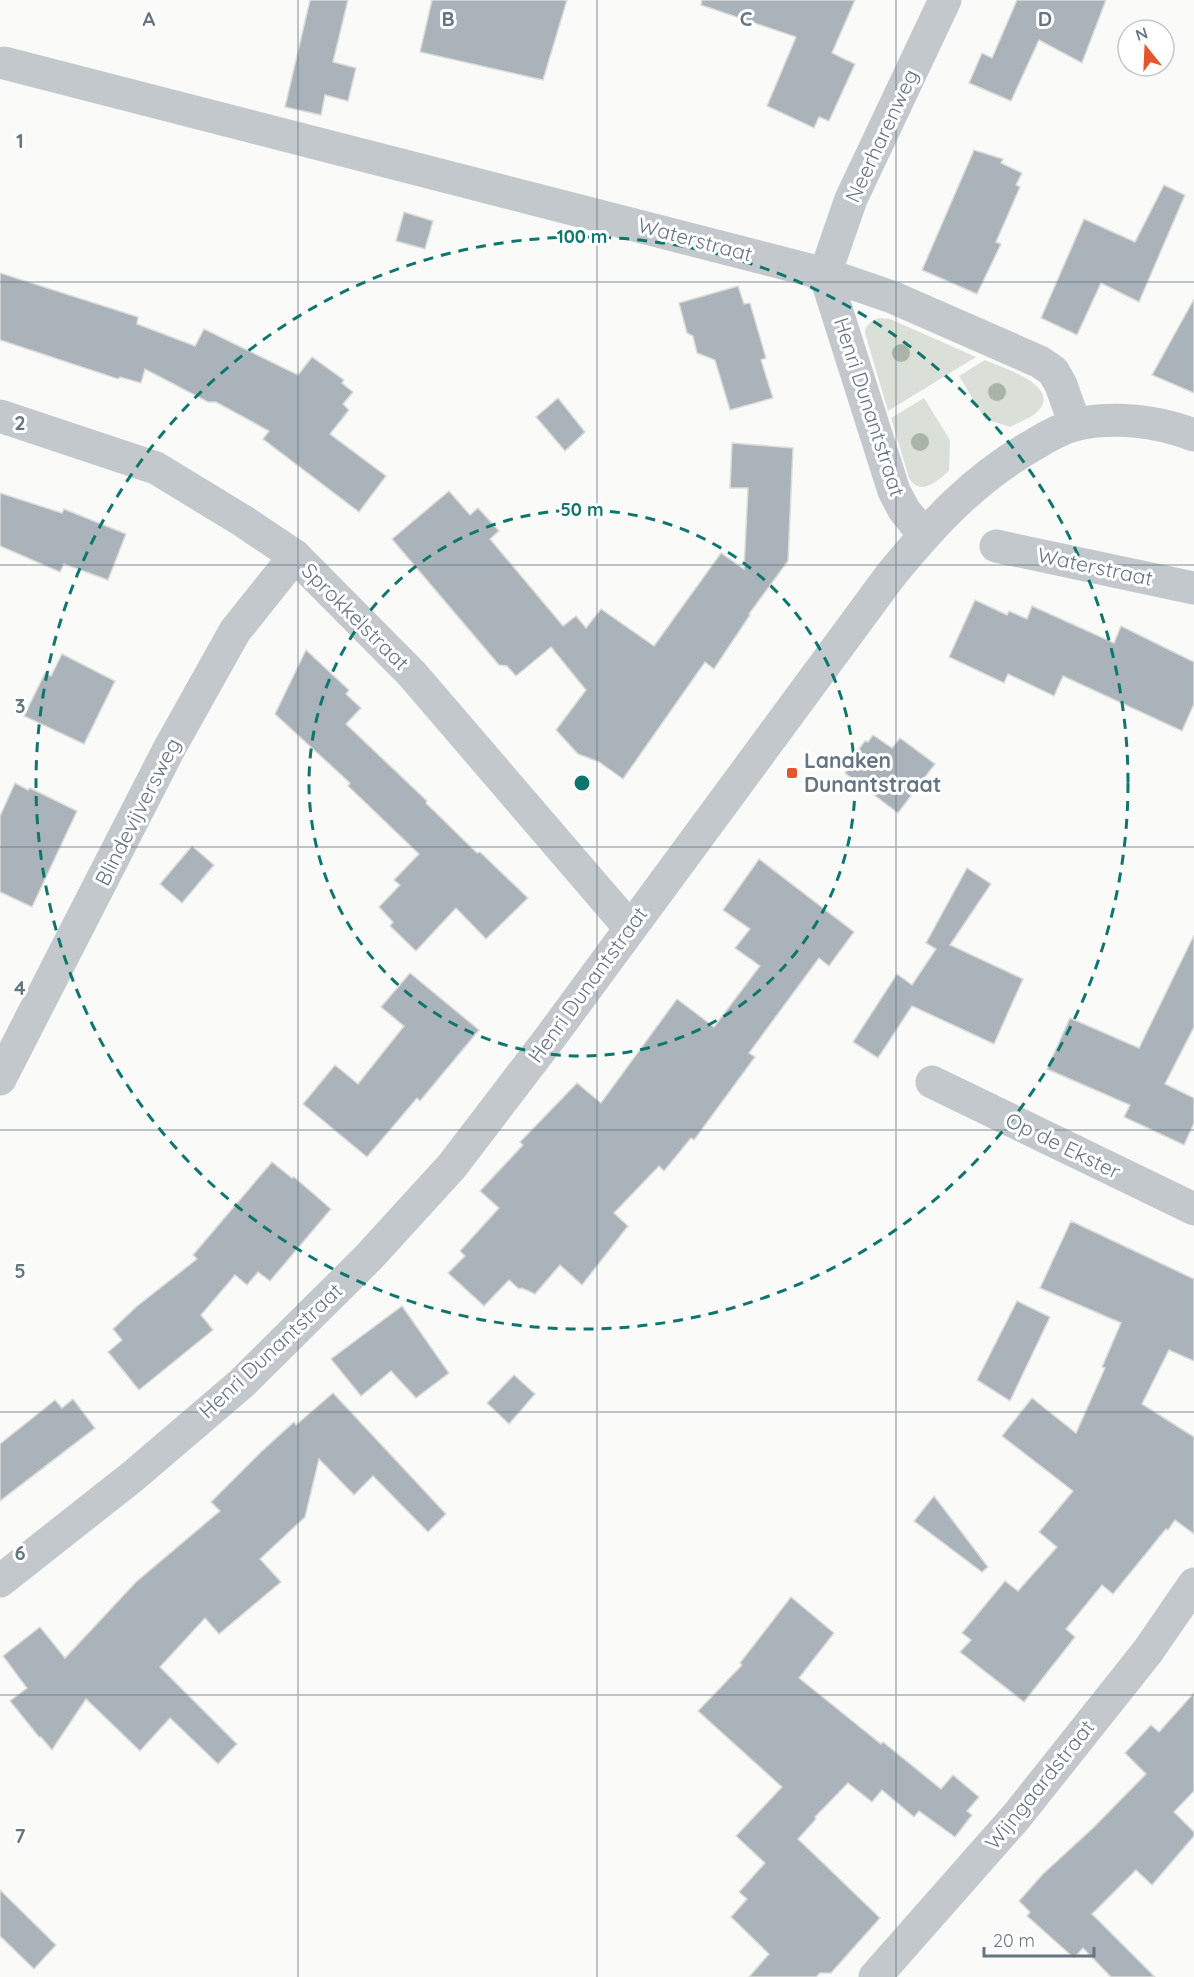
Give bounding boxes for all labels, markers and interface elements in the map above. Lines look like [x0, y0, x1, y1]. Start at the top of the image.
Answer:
text: A [143, 6, 156, 31]
text: B [441, 6, 455, 31]
text: C [740, 6, 753, 31]
text: D [1038, 6, 1052, 31]
north arrow [1116, 18, 1176, 78]
text: N [1133, 22, 1150, 45]
street label: Neerharenweg [839, 65, 923, 206]
text: 1 [16, 128, 24, 153]
street label: Waterstraat [635, 211, 755, 267]
text: 100 m [557, 225, 607, 248]
street label: Henri Dunantstraat [829, 314, 911, 499]
text: 2 [14, 410, 26, 435]
text: 50 m [560, 498, 604, 521]
street label: Waterstraat [1035, 541, 1155, 591]
street label: Sprokkelstraat [297, 557, 415, 675]
text: 3 [15, 693, 25, 718]
street label: Blindevijversweg [89, 733, 186, 890]
place label: Lanaken Dunantstraat [804, 747, 941, 797]
marker: Lanaken Dunantstraat [785, 766, 799, 780]
centre of rings [572, 773, 592, 793]
street label: Henri Dunantstraat [522, 901, 653, 1068]
text: 4 [14, 975, 26, 1000]
street label: Op de Ekster [1002, 1106, 1125, 1184]
text: 5 [14, 1258, 26, 1283]
street label: Henri Dunantstraat [193, 1277, 347, 1423]
text: 6 [14, 1540, 26, 1565]
street label: Wijngaardstraat [979, 1714, 1099, 1854]
text: 7 [15, 1823, 26, 1848]
scale bar [984, 1920, 1094, 1958]
text: 20 m [993, 1929, 1035, 1952]

